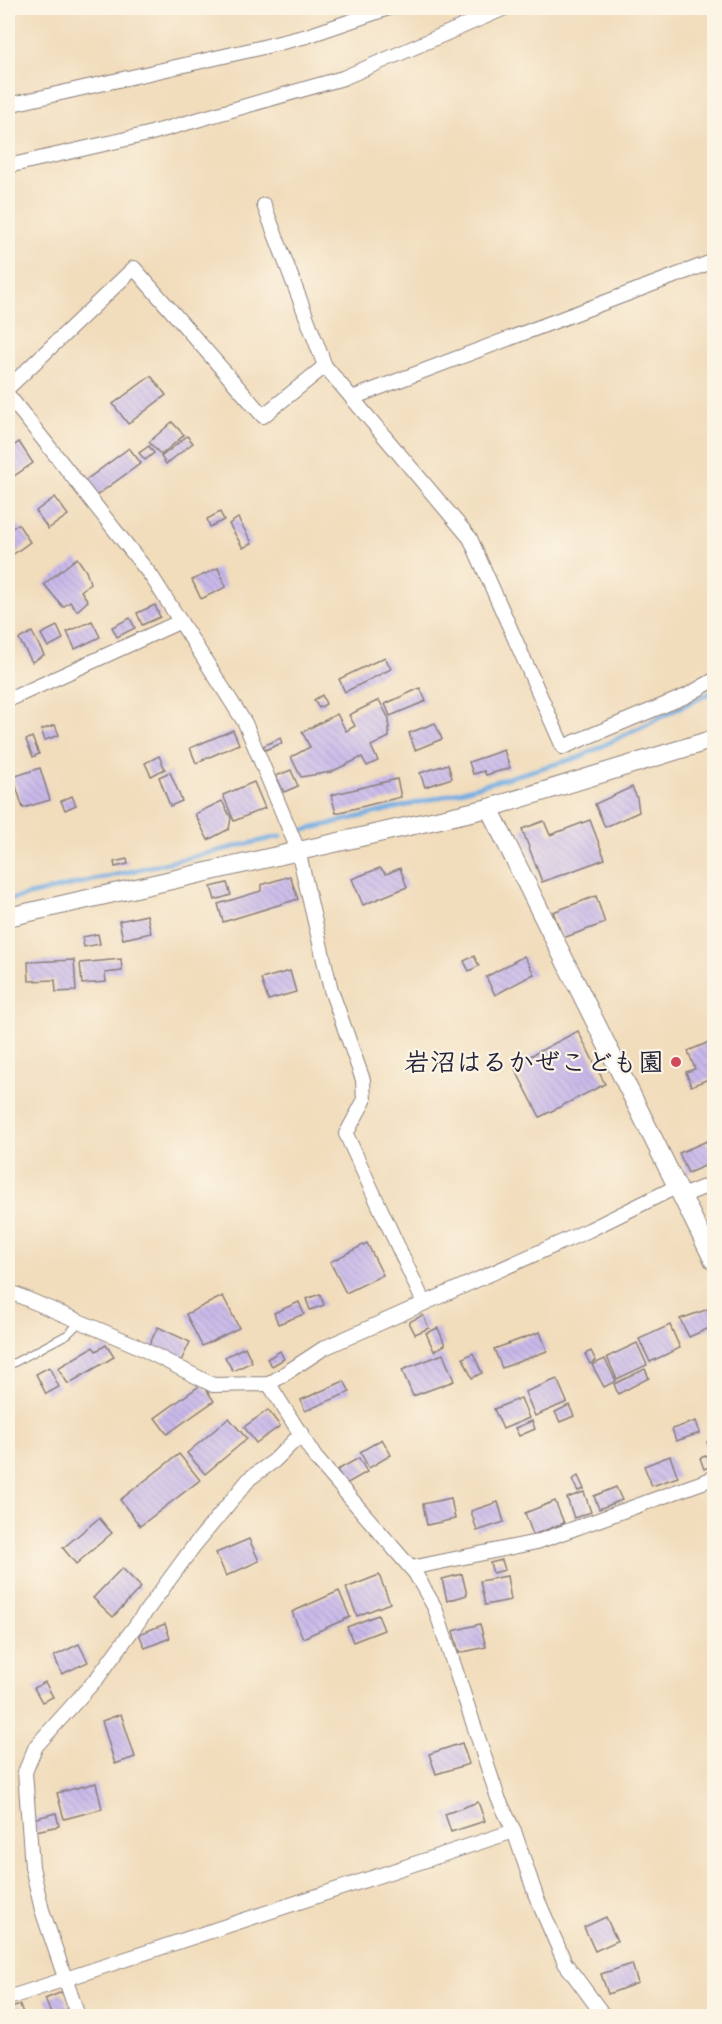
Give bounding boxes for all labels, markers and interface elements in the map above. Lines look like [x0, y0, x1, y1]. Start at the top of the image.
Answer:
place label: 岩沼はるかぜこども園 [404, 1046, 664, 1079]
marker: 岩沼はるかぜこども園 [669, 1055, 683, 1069]

